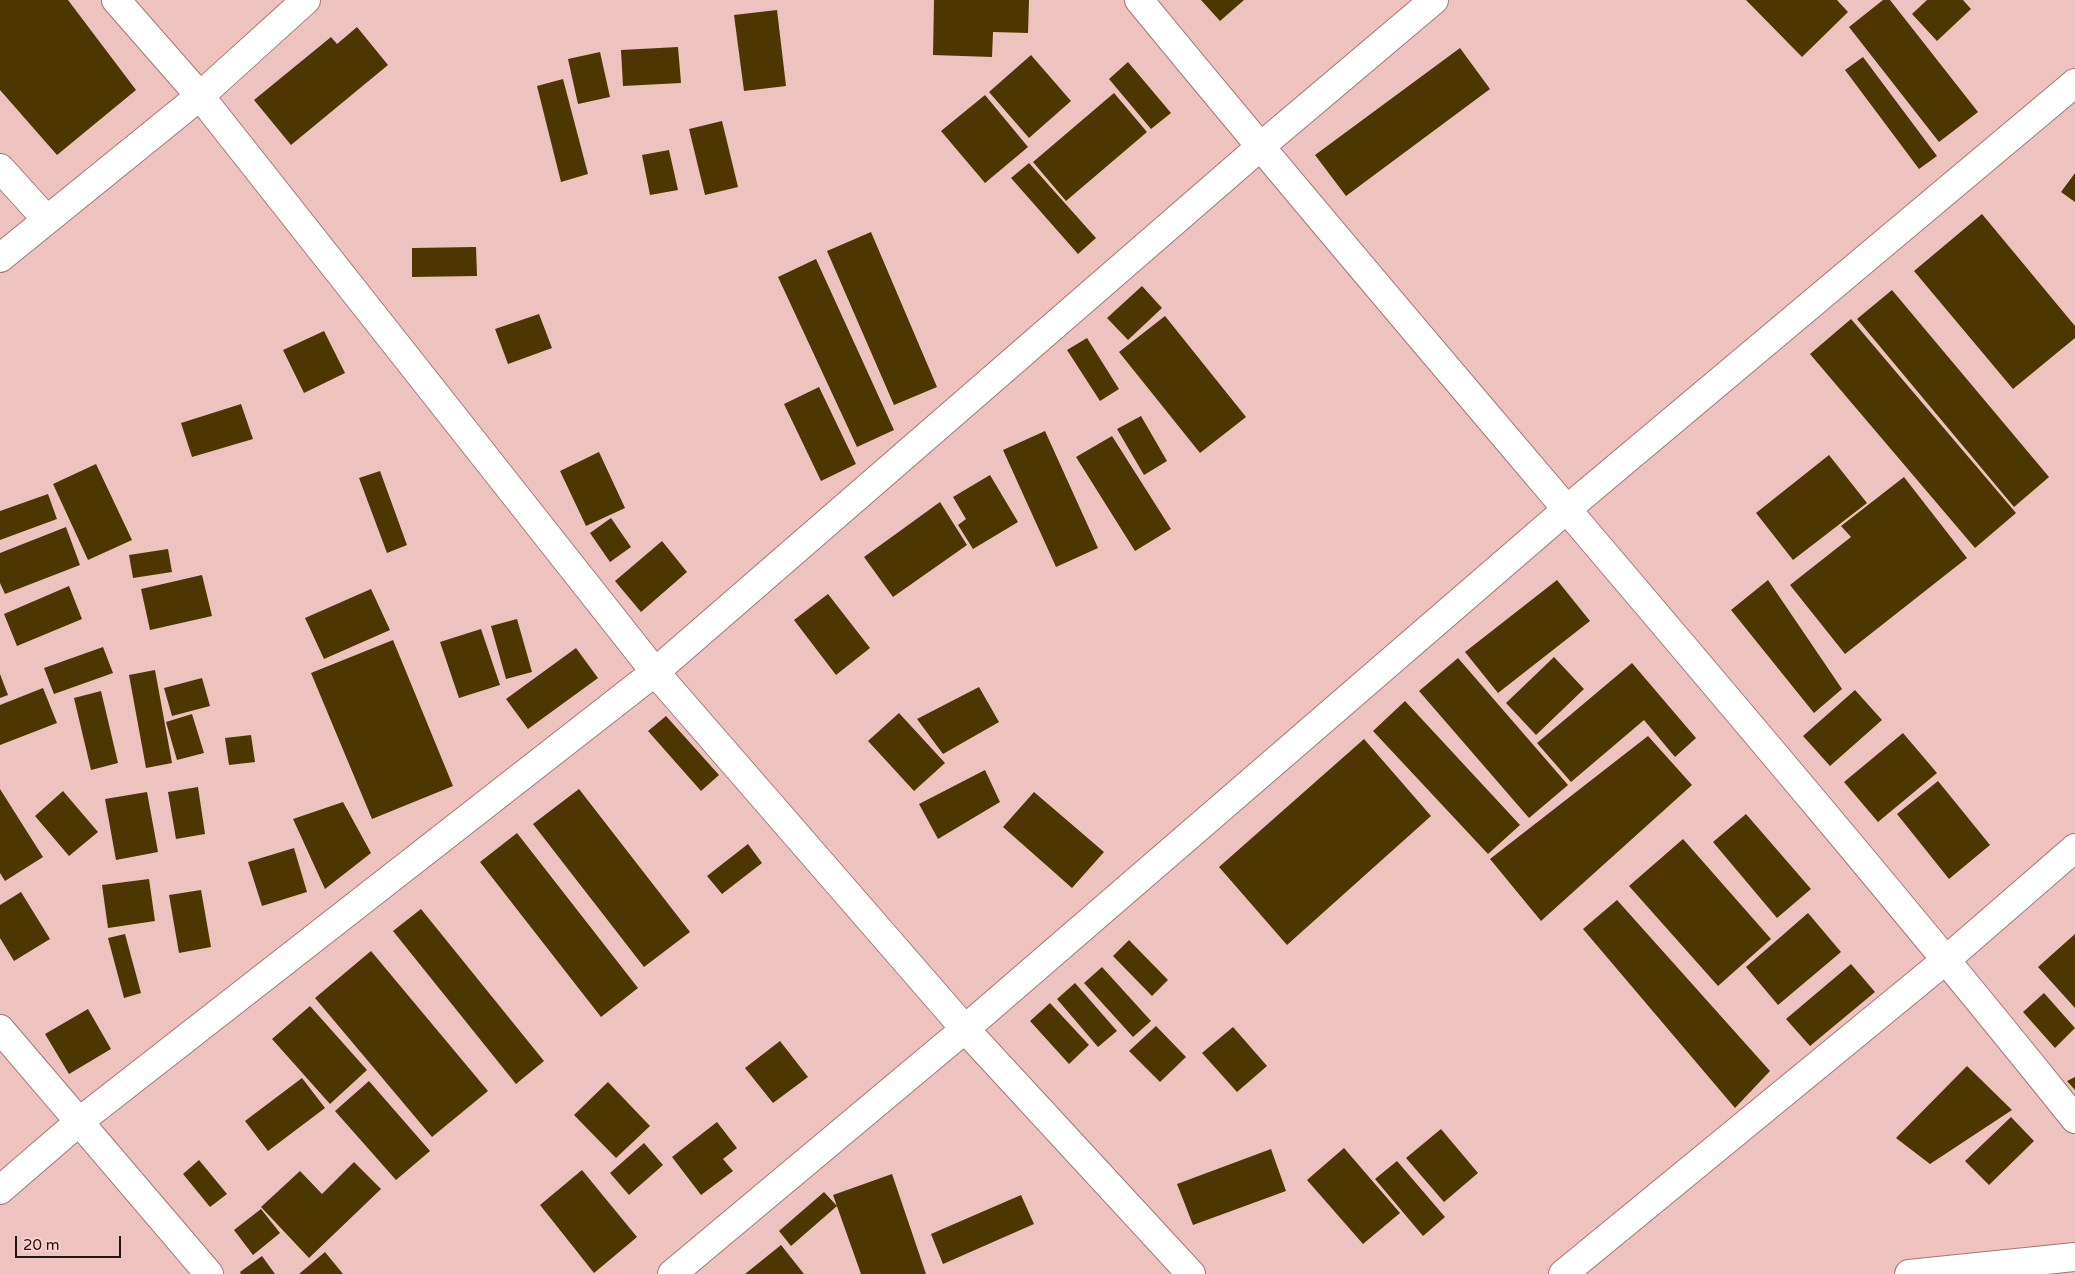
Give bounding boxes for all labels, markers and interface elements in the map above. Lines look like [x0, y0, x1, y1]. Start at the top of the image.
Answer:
scale bar [18, 1226, 124, 1258]
text: 20 m [23, 1236, 60, 1254]

